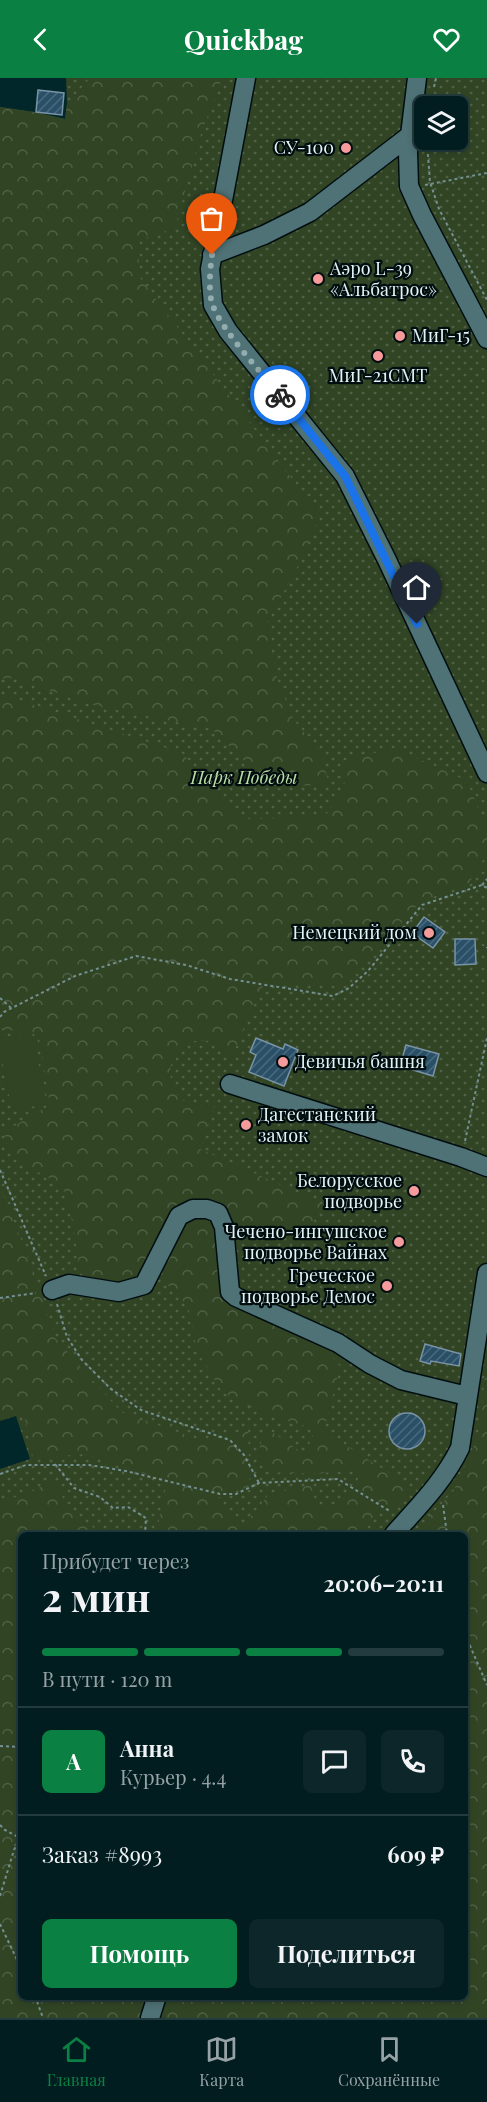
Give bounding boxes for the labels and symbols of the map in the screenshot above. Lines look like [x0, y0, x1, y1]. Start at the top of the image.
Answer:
place label: СУ-100 [274, 135, 334, 159]
marker: СУ-100 [339, 141, 353, 155]
pin [186, 193, 237, 255]
place label: Аэро L-39 «Альбатрос» [329, 256, 437, 301]
marker: Аэро L-39 «Альбатрос» [311, 272, 325, 286]
place label: МиГ-15 [412, 323, 470, 347]
marker: МиГ-15 [393, 329, 407, 343]
marker: МиГ-21СМТ [371, 349, 385, 363]
place label: МиГ-21СМТ [329, 363, 427, 387]
courier [250, 365, 310, 425]
pin [391, 562, 442, 624]
park label: Парк Победы [189, 765, 298, 789]
place label: Немецкий дом [292, 920, 417, 944]
marker: Немецкий дом [422, 926, 436, 940]
place label: Девичья башня [295, 1049, 425, 1073]
marker: Девичья башня [276, 1055, 290, 1069]
place label: Дагестанский замок [258, 1102, 376, 1147]
marker: Дагестанский замок [239, 1118, 253, 1132]
place label: Белорусское подворье [297, 1168, 402, 1213]
marker: Белорусское подворье [407, 1184, 421, 1198]
place label: Чечено-ингушское подворье Вайнах [224, 1219, 388, 1264]
marker: Чечено-ингушское подворье Вайнах [392, 1235, 406, 1249]
place label: Греческое подворье Демос [241, 1263, 375, 1308]
marker: Греческое подворье Демос [380, 1279, 394, 1293]

